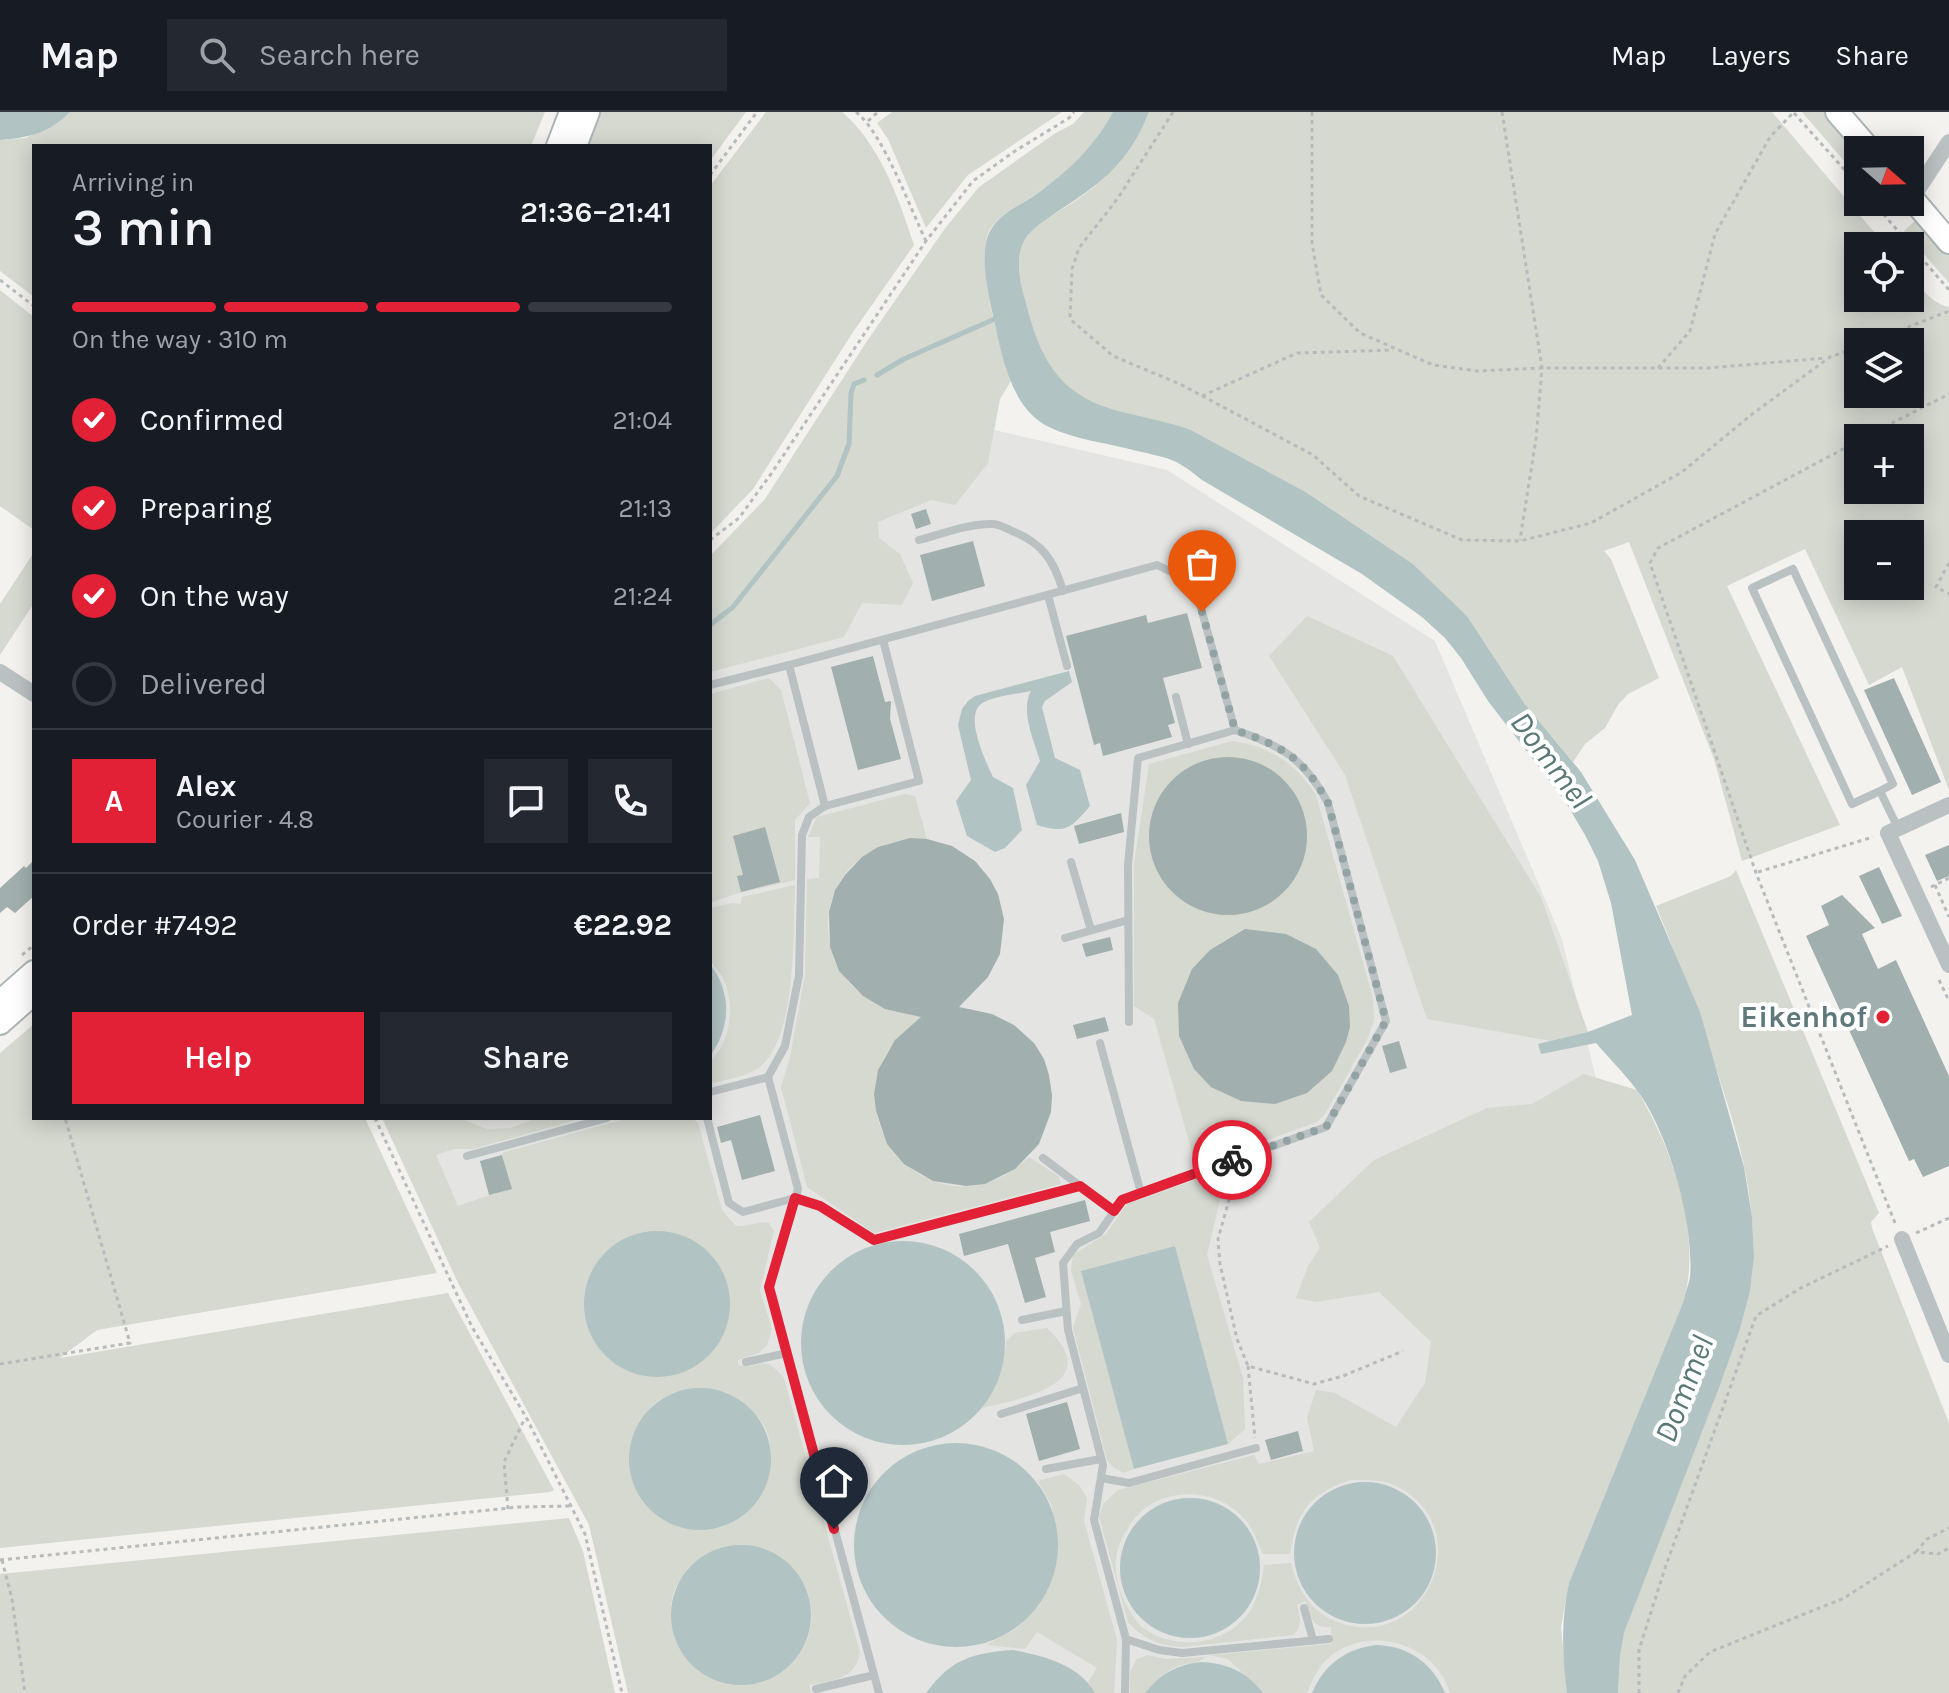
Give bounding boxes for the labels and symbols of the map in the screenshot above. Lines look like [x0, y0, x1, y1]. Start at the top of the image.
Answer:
north arrow [1844, 136, 1924, 216]
pin [1168, 530, 1236, 612]
water label: Dommel [1503, 704, 1599, 816]
place label: Eikenhof [1741, 999, 1868, 1035]
marker: Eikenhof [1874, 1008, 1892, 1026]
courier [1192, 1120, 1272, 1200]
water label: Dommel [1647, 1330, 1721, 1448]
pin [800, 1447, 868, 1529]

